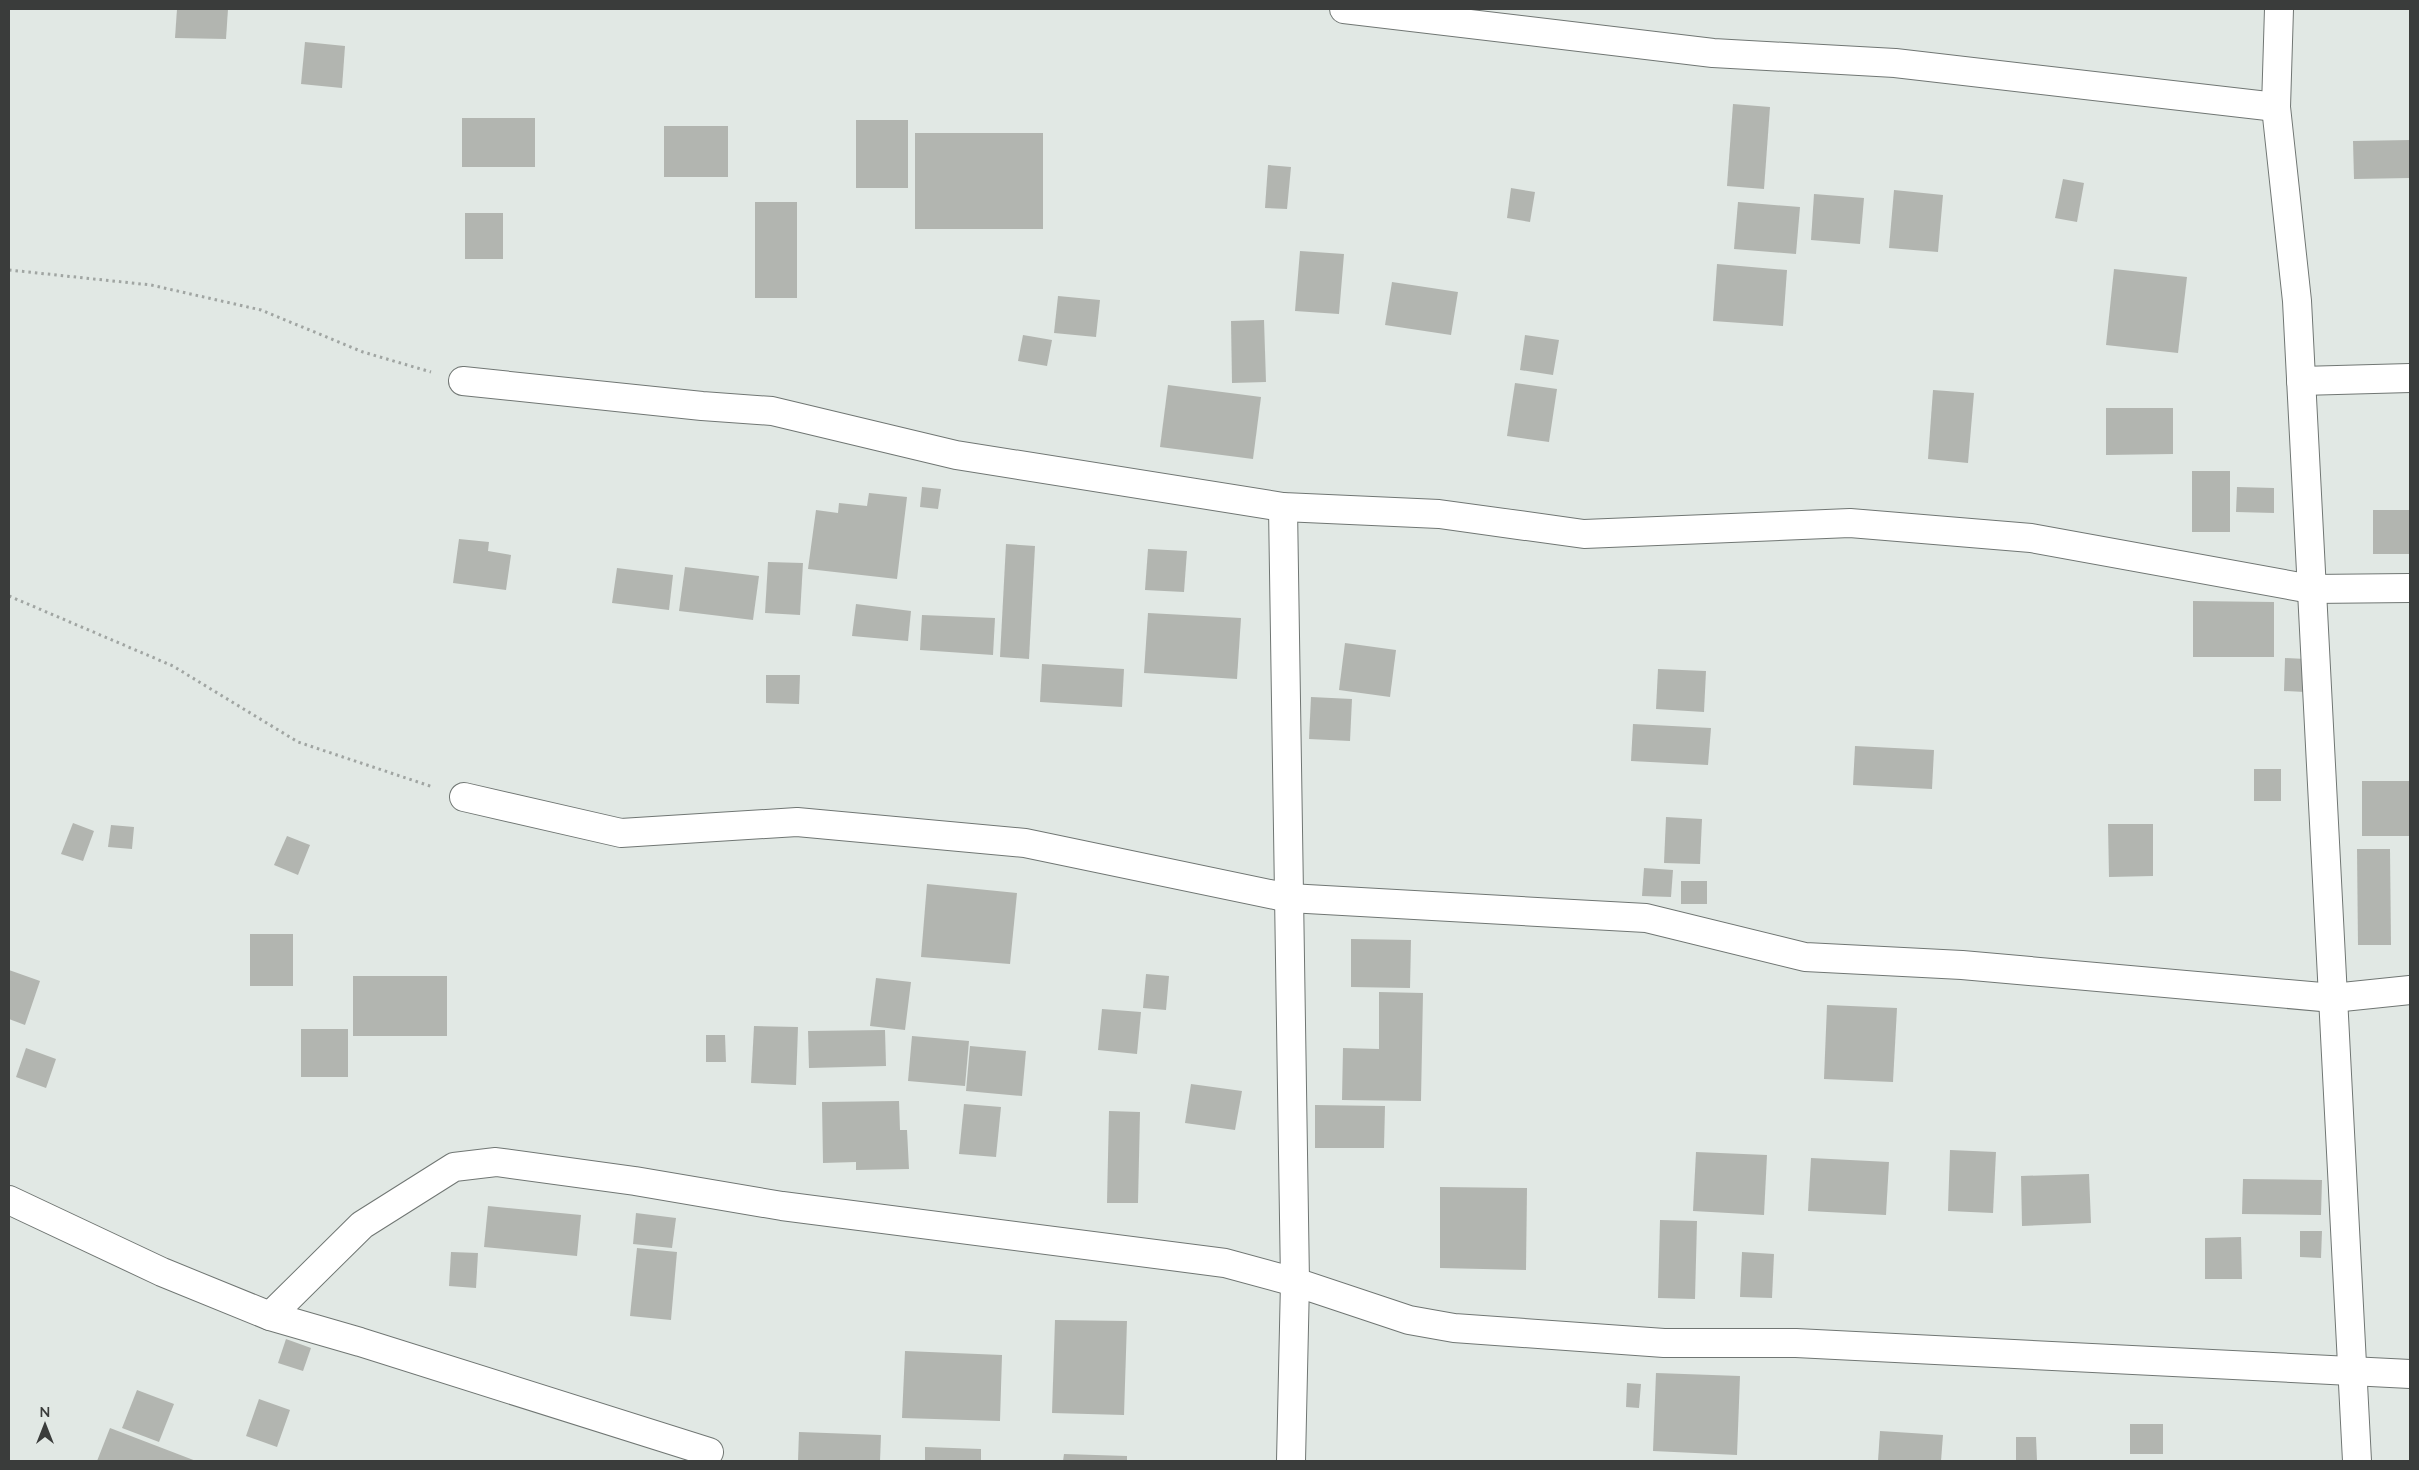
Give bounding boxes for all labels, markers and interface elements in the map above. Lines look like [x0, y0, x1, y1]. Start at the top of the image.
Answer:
north arrow [20, 1400, 70, 1450]
text: N [40, 1403, 50, 1420]

